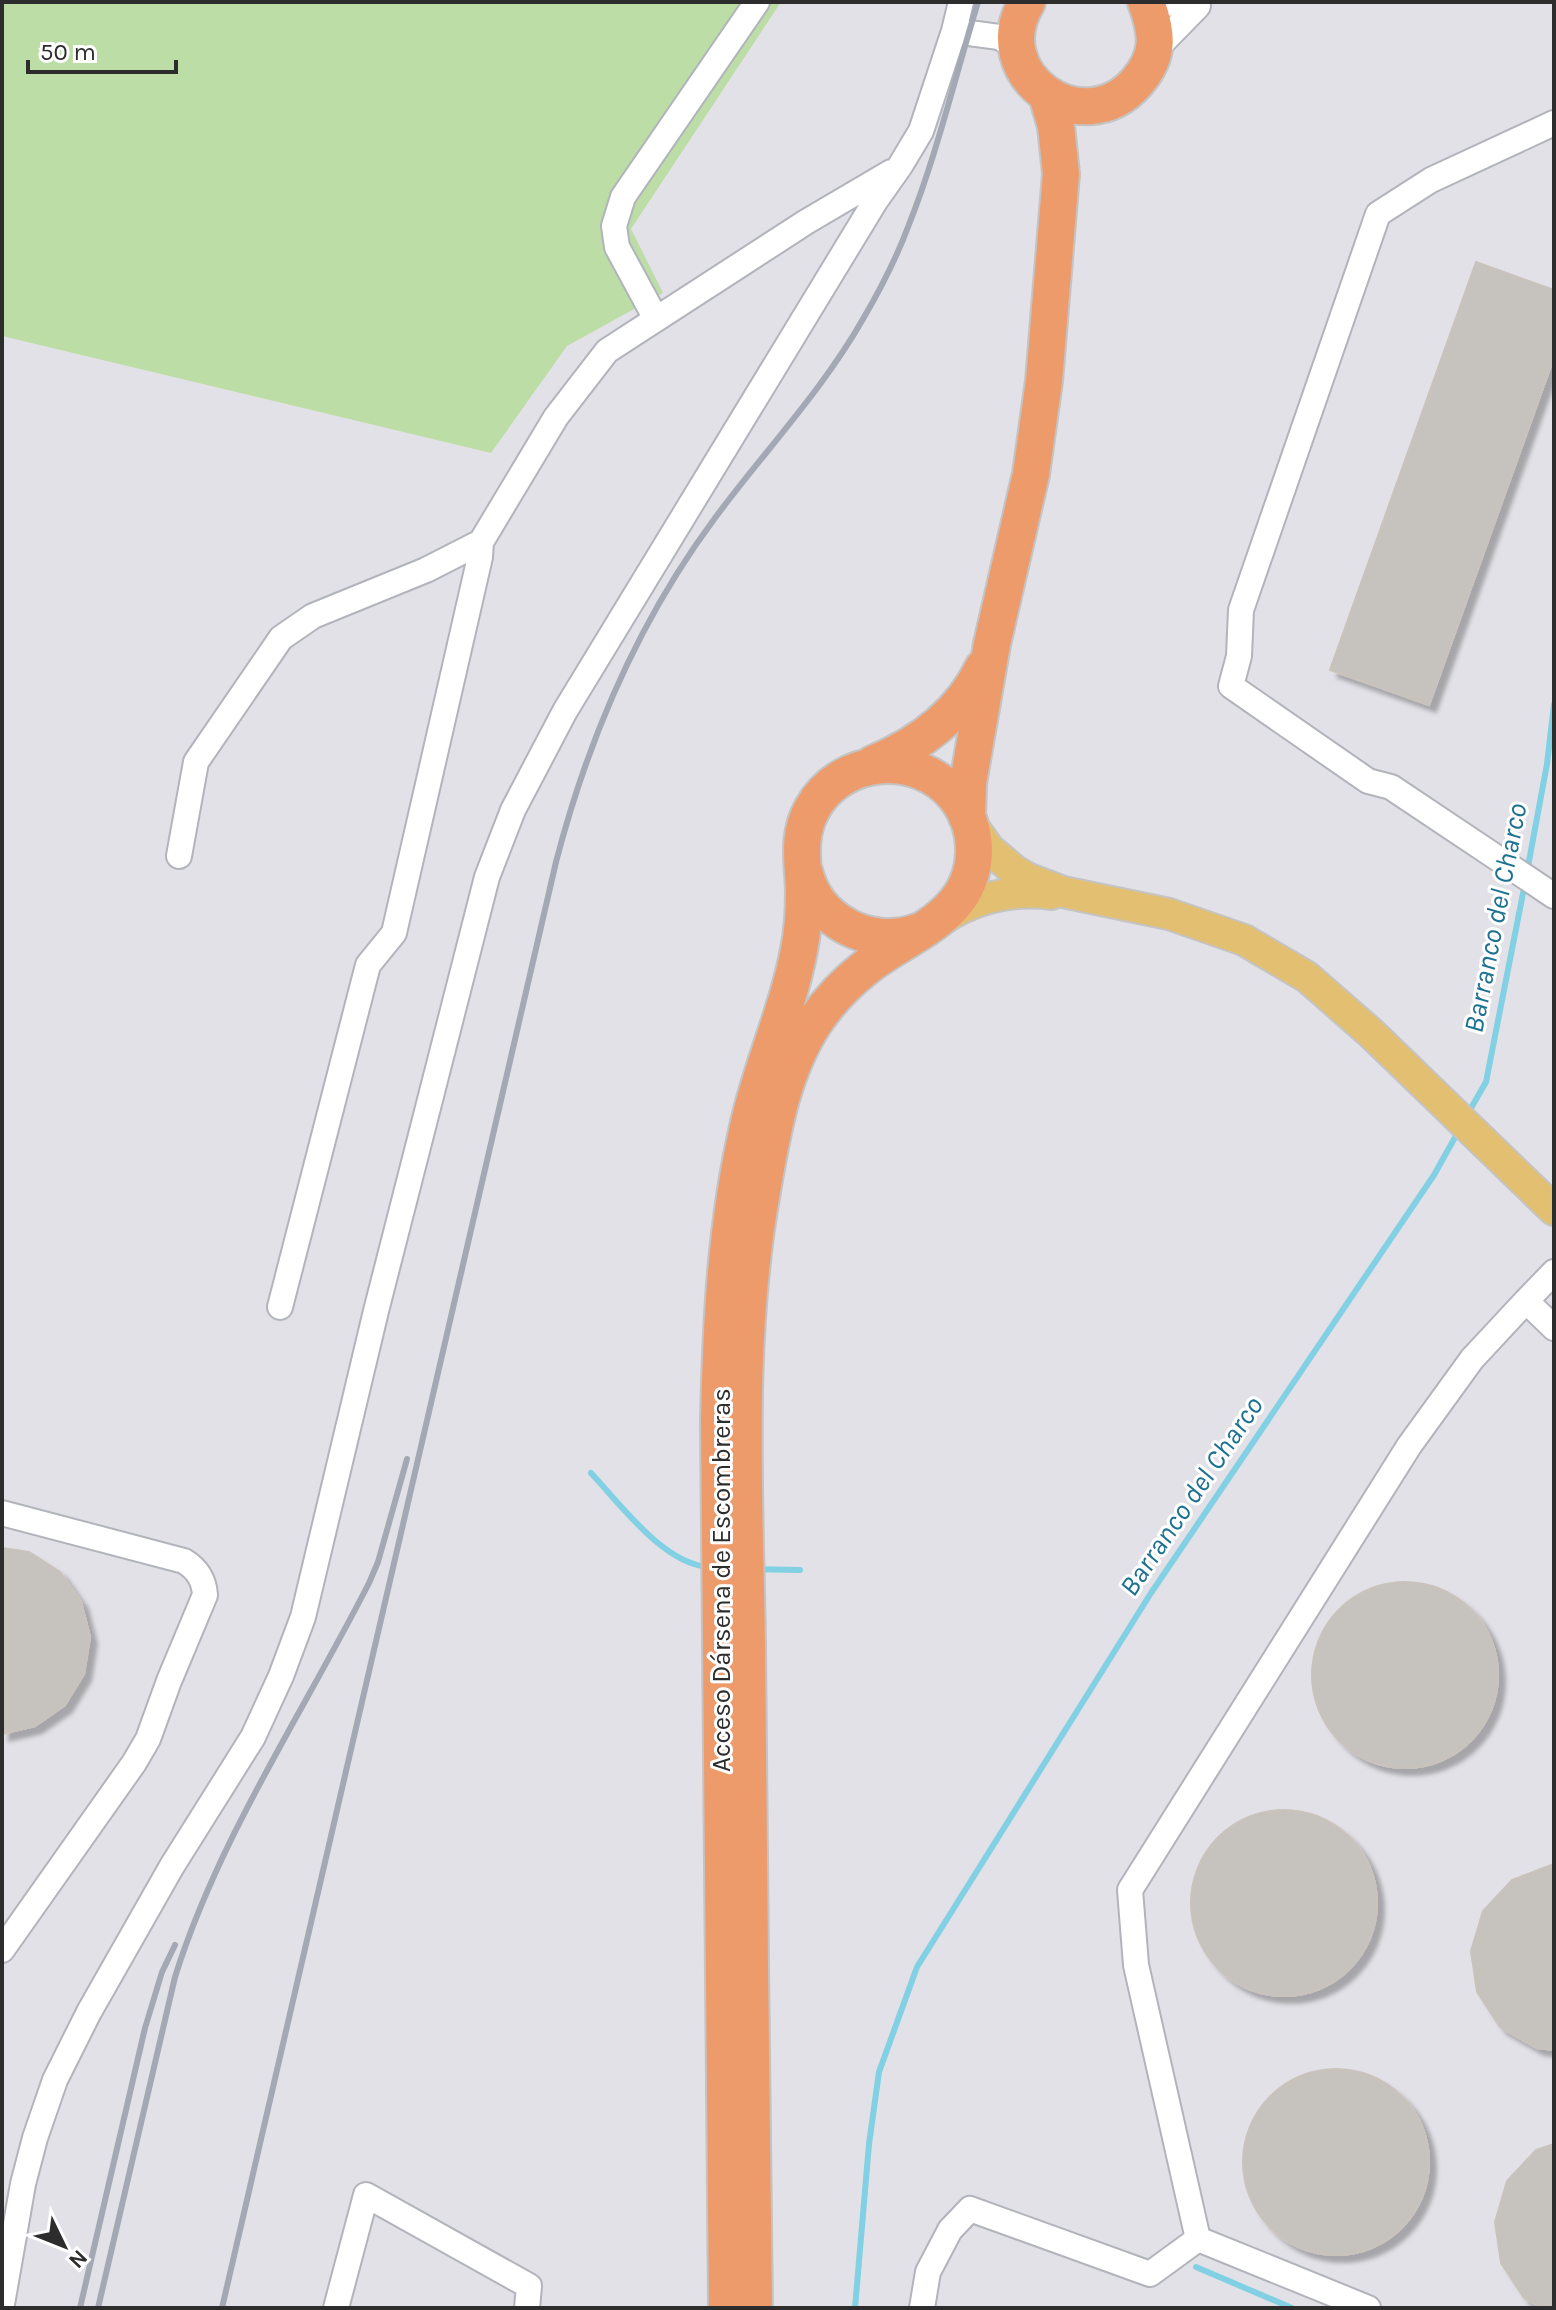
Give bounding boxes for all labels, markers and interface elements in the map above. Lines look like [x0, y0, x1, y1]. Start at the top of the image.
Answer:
scale bar [28, 24, 176, 74]
text: 50 m [40, 38, 96, 66]
water label: Barranco del Charco [1457, 800, 1533, 1036]
street label: Acceso Dársena de Escombreras [706, 1388, 737, 1772]
water label: Barranco del Charco [1112, 1390, 1270, 1602]
north arrow [24, 2206, 104, 2286]
text: N [63, 2244, 93, 2274]

